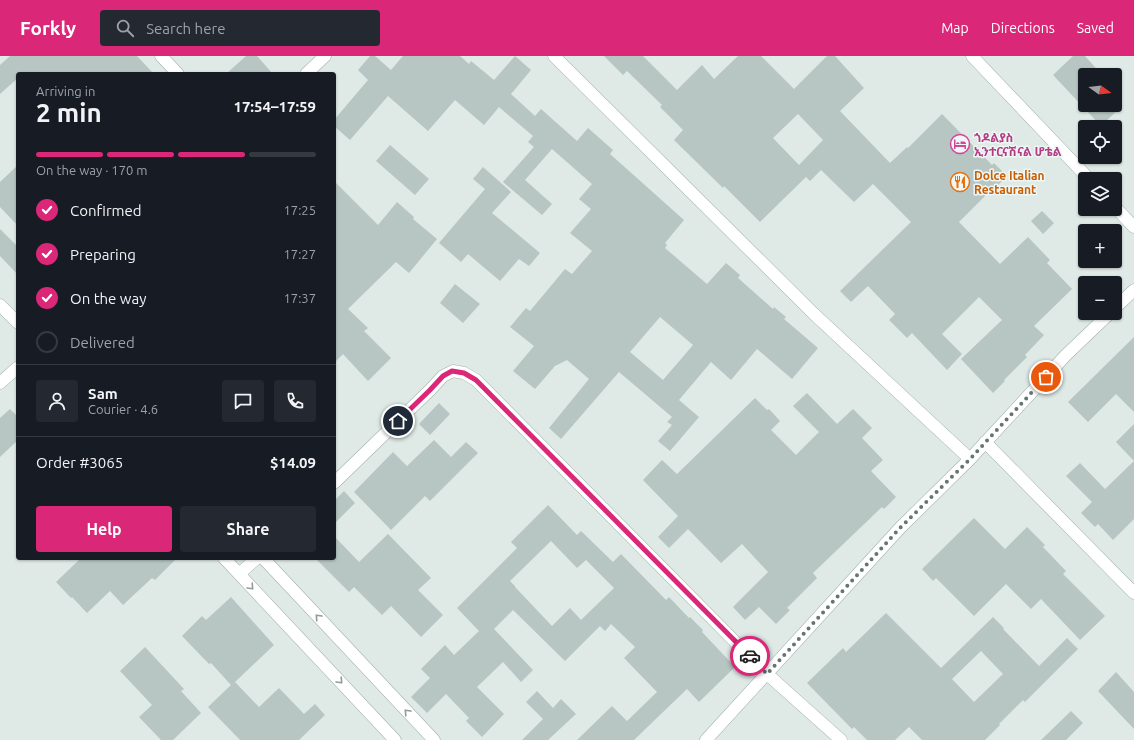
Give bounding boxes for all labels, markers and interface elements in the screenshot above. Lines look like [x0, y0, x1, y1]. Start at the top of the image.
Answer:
search box [100, 10, 380, 46]
text: Forkly [20, 17, 76, 39]
icon: search [114, 17, 136, 39]
text: Search here [146, 20, 225, 37]
text: Map [941, 20, 969, 36]
text: Directions [991, 20, 1055, 36]
text: Saved [1077, 20, 1114, 36]
north arrow [1078, 68, 1122, 112]
map controls [1078, 68, 1122, 320]
text: Arriving in [36, 84, 95, 98]
text: 2 min [36, 98, 102, 127]
text: 17:54–17:59 [233, 98, 316, 115]
button: locate [1078, 120, 1122, 164]
place label: ጎዶልያስ ኢንተርናሽናል ሆቴል [974, 131, 1062, 158]
hotel icon: ጎዶልያስ ኢንተርናሽናል ሆቴል [949, 133, 971, 155]
text: On the way · 170 m [36, 163, 148, 177]
place label: Dolce Italian Restaurant [974, 169, 1045, 196]
restaurant icon: Dolce Italian Restaurant [949, 171, 971, 193]
button: layers [1078, 172, 1122, 216]
icon: check [36, 199, 58, 221]
text: Confirmed [70, 202, 142, 219]
text: 17:25 [283, 203, 316, 217]
button: + [1078, 224, 1122, 268]
icon: check [36, 243, 58, 265]
text: Preparing [70, 246, 136, 263]
text: 17:27 [283, 247, 316, 261]
button: − [1078, 276, 1122, 320]
icon: check [36, 287, 58, 309]
text: On the way [70, 290, 146, 307]
text: 17:37 [283, 291, 316, 305]
text: Delivered [70, 334, 135, 351]
pin [1029, 360, 1063, 394]
icon: bag [1035, 366, 1057, 388]
button: person [36, 380, 78, 422]
button: chat [222, 380, 264, 422]
button: phone [274, 380, 316, 422]
text: Sam [88, 385, 118, 402]
text: Courier · 4.6 [88, 402, 158, 416]
pin [381, 404, 415, 438]
icon: home [387, 410, 409, 432]
text: Order #3065 [36, 454, 123, 471]
text: $14.09 [270, 454, 316, 471]
button: Help [36, 506, 172, 552]
button: Share [180, 506, 316, 552]
one-way arrow [246, 582, 253, 589]
one-way arrow [316, 614, 323, 622]
courier [730, 636, 770, 676]
icon: car [739, 645, 761, 667]
one-way arrow [335, 676, 342, 684]
one-way arrow [405, 709, 412, 716]

